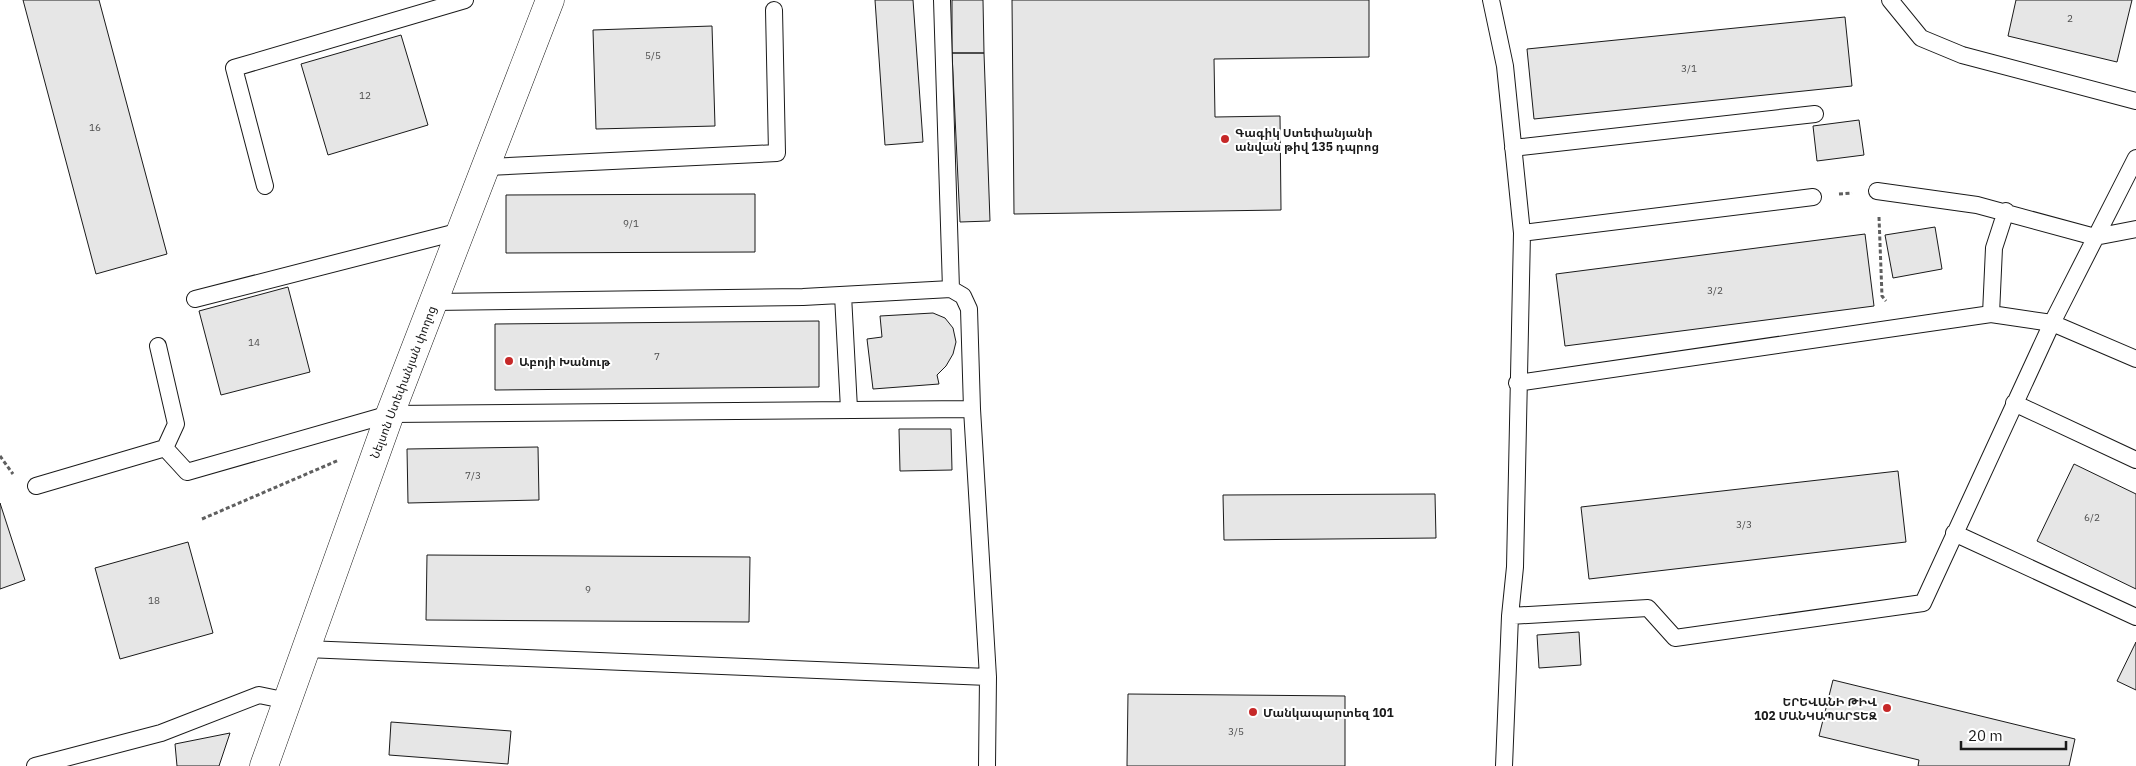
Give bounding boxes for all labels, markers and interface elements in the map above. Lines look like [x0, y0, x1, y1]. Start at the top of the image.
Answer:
house number: 2 [2067, 12, 2073, 25]
house number: 5/5 [645, 49, 661, 62]
house number: 3/1 [1681, 62, 1697, 75]
house number: 12 [359, 89, 371, 102]
house number: 16 [89, 121, 101, 134]
place label: Գագիկ Ստեփանյանի անվան թիվ 135 դպրոց [1235, 125, 1379, 154]
marker: Գագիկ Ստեփանյանի անվան թիվ 135 դպրոց [1219, 133, 1231, 145]
house number: 9/1 [623, 217, 639, 230]
house number: 3/2 [1707, 284, 1723, 297]
street label: Նելսոն Ստեփանյան փողոց [367, 303, 439, 461]
house number: 14 [248, 336, 260, 349]
house number: 7 [654, 350, 660, 363]
place label: Աբոյի Խանութ [519, 354, 611, 369]
marker: Աբոյի Խանութ [503, 355, 515, 367]
house number: 7/3 [465, 469, 481, 482]
house number: 6/2 [2084, 511, 2100, 524]
house number: 3/3 [1736, 518, 1752, 531]
house number: 9 [585, 583, 591, 596]
house number: 18 [148, 594, 160, 607]
place label: ԵՐԵՎԱՆԻ ԹԻՎ 102 ՄԱՆԿԱՊԱՐՏԵԶ [1754, 694, 1877, 723]
marker: ԵՐԵՎԱՆԻ ԹԻՎ 102 ՄԱՆԿԱՊԱՐՏԵԶ [1881, 702, 1893, 714]
place label: Մանկապարտեզ 101 [1263, 705, 1394, 720]
marker: Մանկապարտեզ 101 [1247, 706, 1259, 718]
scale bar [1961, 718, 2066, 750]
house number: 3/5 [1228, 725, 1244, 738]
text: 20 m [1968, 726, 2003, 745]

